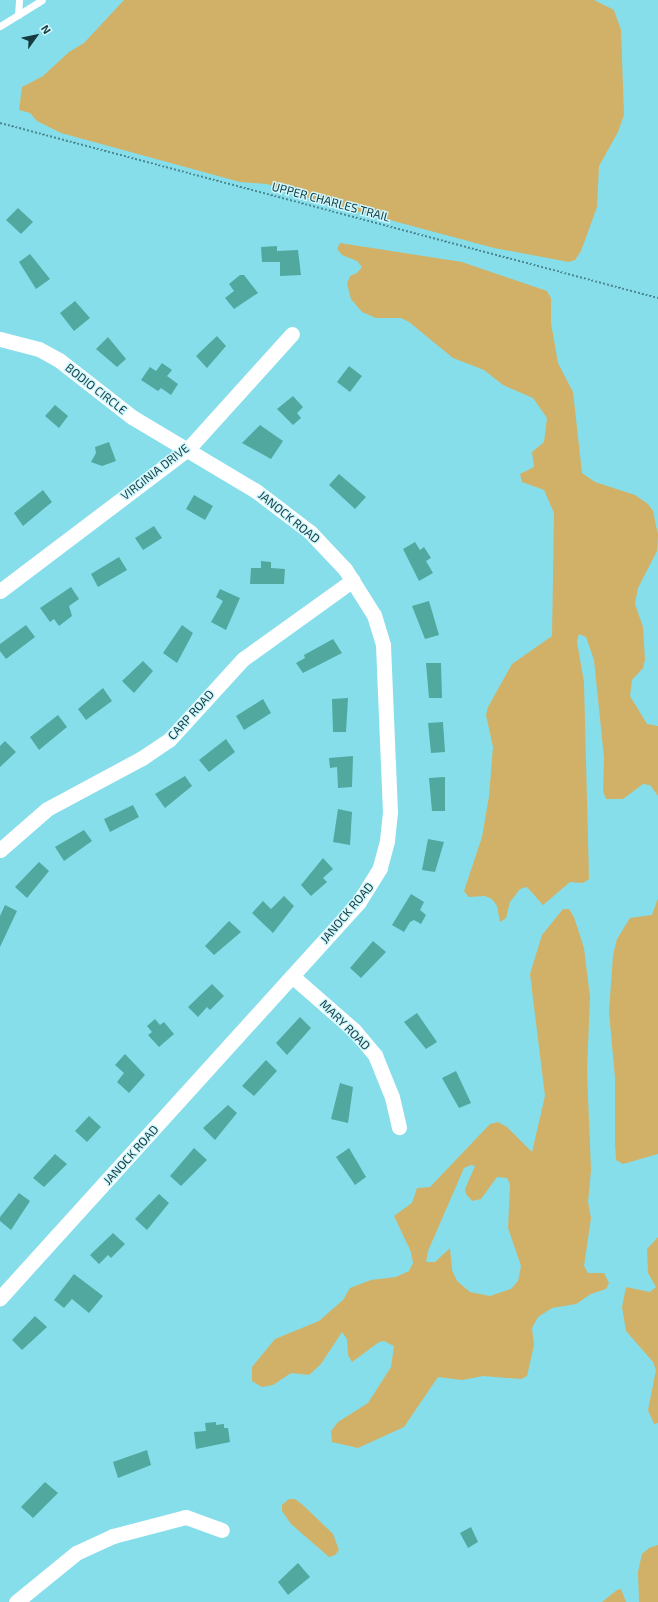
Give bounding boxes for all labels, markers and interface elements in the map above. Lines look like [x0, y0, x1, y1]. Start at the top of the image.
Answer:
north arrow [16, 16, 56, 56]
text: N [39, 22, 54, 36]
street label: UPPER CHARLES TRAIL [270, 179, 392, 225]
street label: BODIO CIRCLE [62, 360, 130, 418]
street label: VIRGINIA DRIVE [118, 441, 192, 503]
street label: JANOCK ROAD [255, 488, 323, 546]
street label: CARP ROAD [165, 687, 217, 743]
street label: JANOCK ROAD [317, 879, 377, 947]
street label: MARY ROAD [317, 997, 373, 1053]
street label: JANOCK ROAD [100, 1122, 162, 1188]

